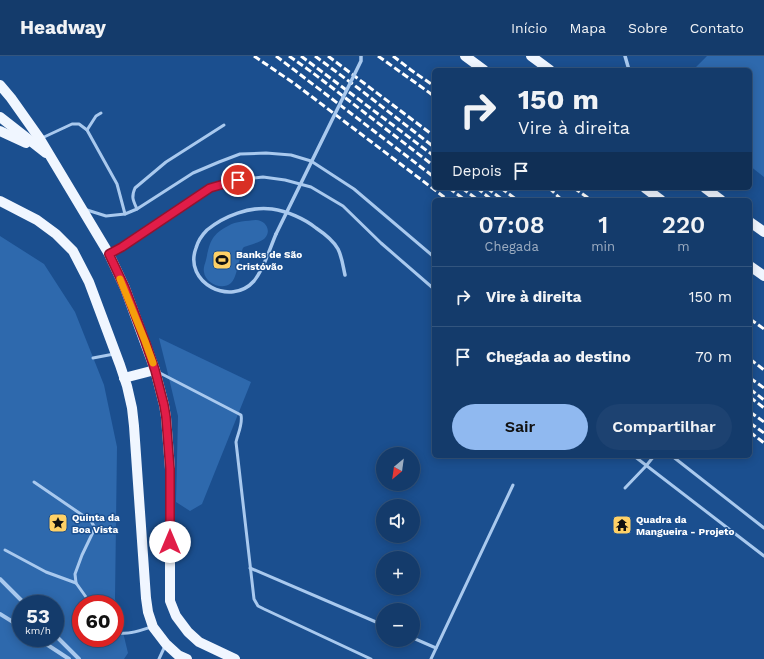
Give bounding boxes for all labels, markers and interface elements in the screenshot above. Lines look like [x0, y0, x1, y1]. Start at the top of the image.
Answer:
text: Headway [20, 16, 106, 39]
text: Início [511, 20, 547, 36]
text: Mapa [569, 20, 606, 36]
text: Sobre [628, 20, 668, 36]
text: Contato [690, 20, 744, 36]
text: 150 m [518, 83, 599, 116]
icon: right [452, 84, 504, 136]
text: Vire à direita [518, 117, 630, 138]
icon: arrive [510, 160, 532, 182]
text: Depois [452, 162, 502, 180]
pin [221, 163, 255, 197]
icon: arrive [227, 169, 249, 191]
text: 07:08 [479, 211, 545, 239]
text: 1 [598, 211, 608, 239]
text: 220 [662, 211, 705, 239]
text: Chegada [484, 239, 539, 254]
text: min [591, 239, 615, 254]
text: m [677, 239, 690, 254]
sports icon: Banks de São Cristóvão [211, 249, 233, 271]
place label: Banks de São Cristóvão [236, 249, 302, 272]
icon: right [452, 286, 474, 308]
text: Vire à direita [486, 288, 581, 306]
text: 150 m [689, 288, 732, 306]
icon: arrive [452, 346, 474, 368]
text: Chegada ao destino [486, 348, 631, 366]
text: 70 m [695, 348, 732, 366]
button: Sair [452, 404, 588, 450]
button: Compartilhar [596, 404, 732, 450]
north arrow [376, 447, 420, 491]
map controls [376, 447, 420, 647]
button: sound [376, 499, 420, 543]
place icon: Quinta da Boa Vista [47, 512, 69, 534]
place label: Quinta da Boa Vista [72, 512, 120, 535]
temple icon: Quadra da Mangueira - Projeto [611, 514, 633, 536]
place label: Quadra da Mangueira - Projeto [636, 514, 734, 537]
position arrow [149, 521, 191, 563]
button: + [376, 551, 420, 595]
speed limit sign: 60 [72, 595, 124, 647]
button: − [376, 603, 420, 647]
text: 53 [26, 604, 50, 628]
text: km/h [25, 625, 51, 636]

